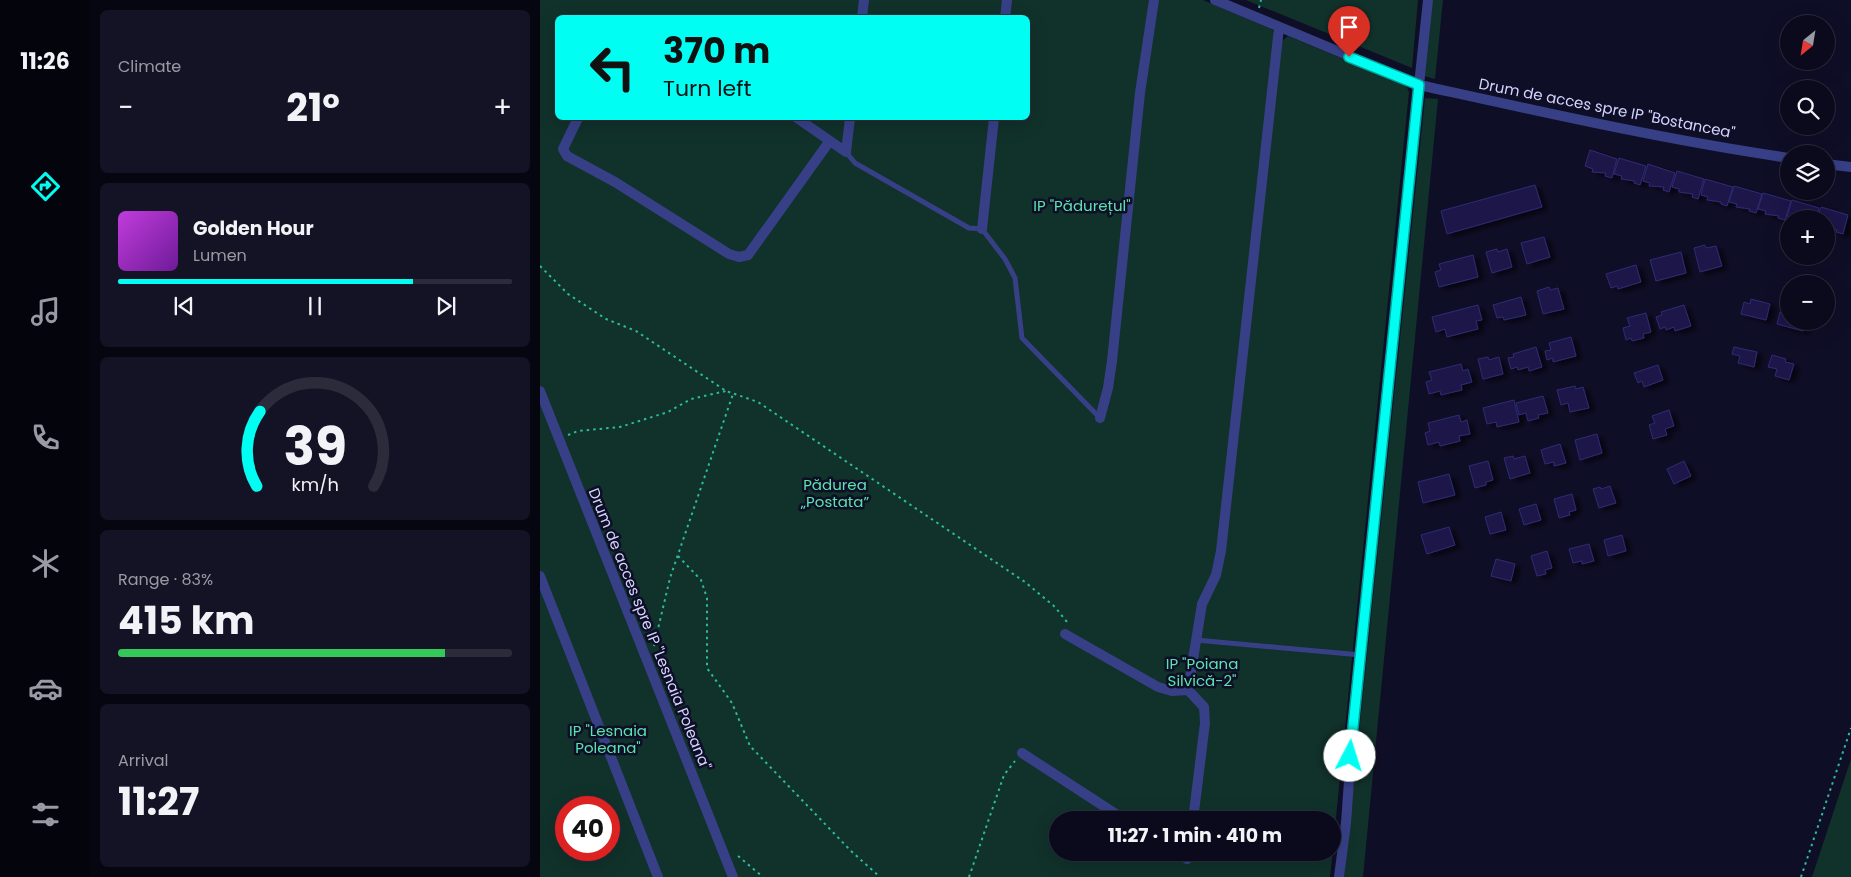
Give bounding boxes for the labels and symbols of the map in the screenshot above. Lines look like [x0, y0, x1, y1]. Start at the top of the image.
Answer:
pin [1328, 6, 1370, 57]
north arrow [1780, 15, 1835, 70]
street label: Drum de acces spre IP "Bostancea" [1477, 73, 1737, 143]
park label: IP "Pădurețul" [1033, 195, 1131, 216]
park label: Pădurea „Postata” [800, 474, 869, 512]
street label: Drum de acces spre IP "Lesnaia Poleana" [585, 485, 715, 773]
park label: IP "Poiana Silvică-2" [1166, 653, 1238, 691]
park label: IP "Lesnaia Poleana" [569, 721, 647, 756]
position arrow [1323, 729, 1375, 781]
speed limit sign: 40 [555, 796, 620, 861]

